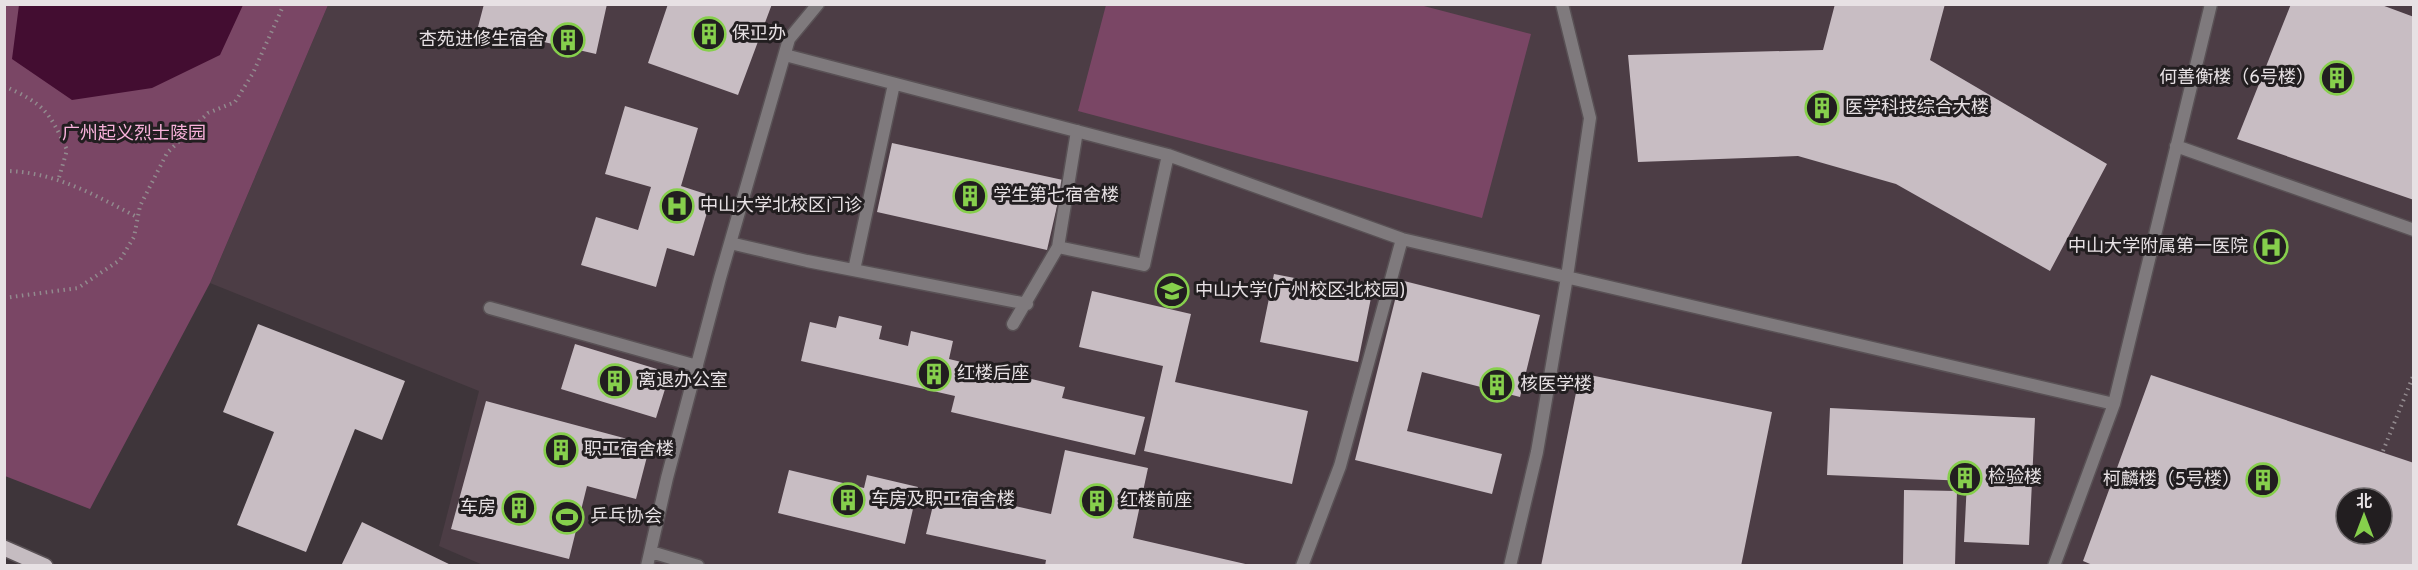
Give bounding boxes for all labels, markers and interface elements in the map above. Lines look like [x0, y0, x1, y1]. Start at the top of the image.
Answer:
building icon: 保卫办 [691, 16, 727, 52]
building icon: 杏苑进修生宿舍 [550, 22, 586, 58]
place label: 保卫办 [732, 23, 786, 46]
place label: 杏苑进修生宿舍 [419, 29, 545, 52]
building icon: 何善衡楼（6号楼） [2319, 60, 2355, 96]
place label: 何善衡楼（6号楼） [2159, 67, 2314, 90]
building icon: 医学科技综合大楼 [1804, 90, 1840, 126]
place label: 医学科技综合大楼 [1845, 97, 1989, 120]
park label: 广州起义烈士陵园 [62, 123, 206, 146]
building icon: 学生第七宿舍楼 [952, 178, 988, 214]
place label: 学生第七宿舍楼 [993, 185, 1119, 208]
hospital icon: 中山大学北校区门诊 [659, 188, 695, 224]
place label: 中山大学北校区门诊 [700, 195, 862, 218]
hospital icon: 中山大学附属第一医院 [2253, 229, 2289, 265]
place label: 中山大学附属第一医院 [2068, 236, 2248, 259]
school or university icon: 中山大学(广州校区北校园) [1154, 273, 1190, 309]
place label: 中山大学(广州校区北校园) [1195, 280, 1405, 303]
building icon: 红楼后座 [916, 356, 952, 392]
building icon: 离退办公室 [597, 363, 633, 399]
place label: 红楼后座 [957, 363, 1029, 386]
building icon: 核医学楼 [1479, 367, 1515, 403]
place label: 离退办公室 [638, 370, 728, 393]
place label: 核医学楼 [1520, 374, 1592, 397]
building icon: 职工宿舍楼 [543, 432, 579, 468]
place label: 职工宿舍楼 [584, 439, 674, 462]
building icon: 检验楼 [1947, 460, 1983, 496]
building icon: 柯麟楼（5号楼） [2245, 462, 2281, 498]
place label: 检验楼 [1988, 467, 2042, 490]
place label: 柯麟楼（5号楼） [2103, 469, 2240, 492]
building icon: 车房及职工宿舍楼 [830, 482, 866, 518]
building icon: 红楼前座 [1079, 483, 1115, 519]
north arrow [2334, 486, 2394, 546]
place label: 车房及职工宿舍楼 [871, 489, 1015, 512]
building icon: 车房 [501, 490, 537, 526]
place label: 红楼前座 [1120, 490, 1192, 513]
text: 北 [2356, 493, 2372, 513]
place label: 车房 [460, 497, 496, 520]
sports icon: 乒乓协会 [549, 499, 585, 535]
place label: 乒乓协会 [590, 506, 662, 529]

